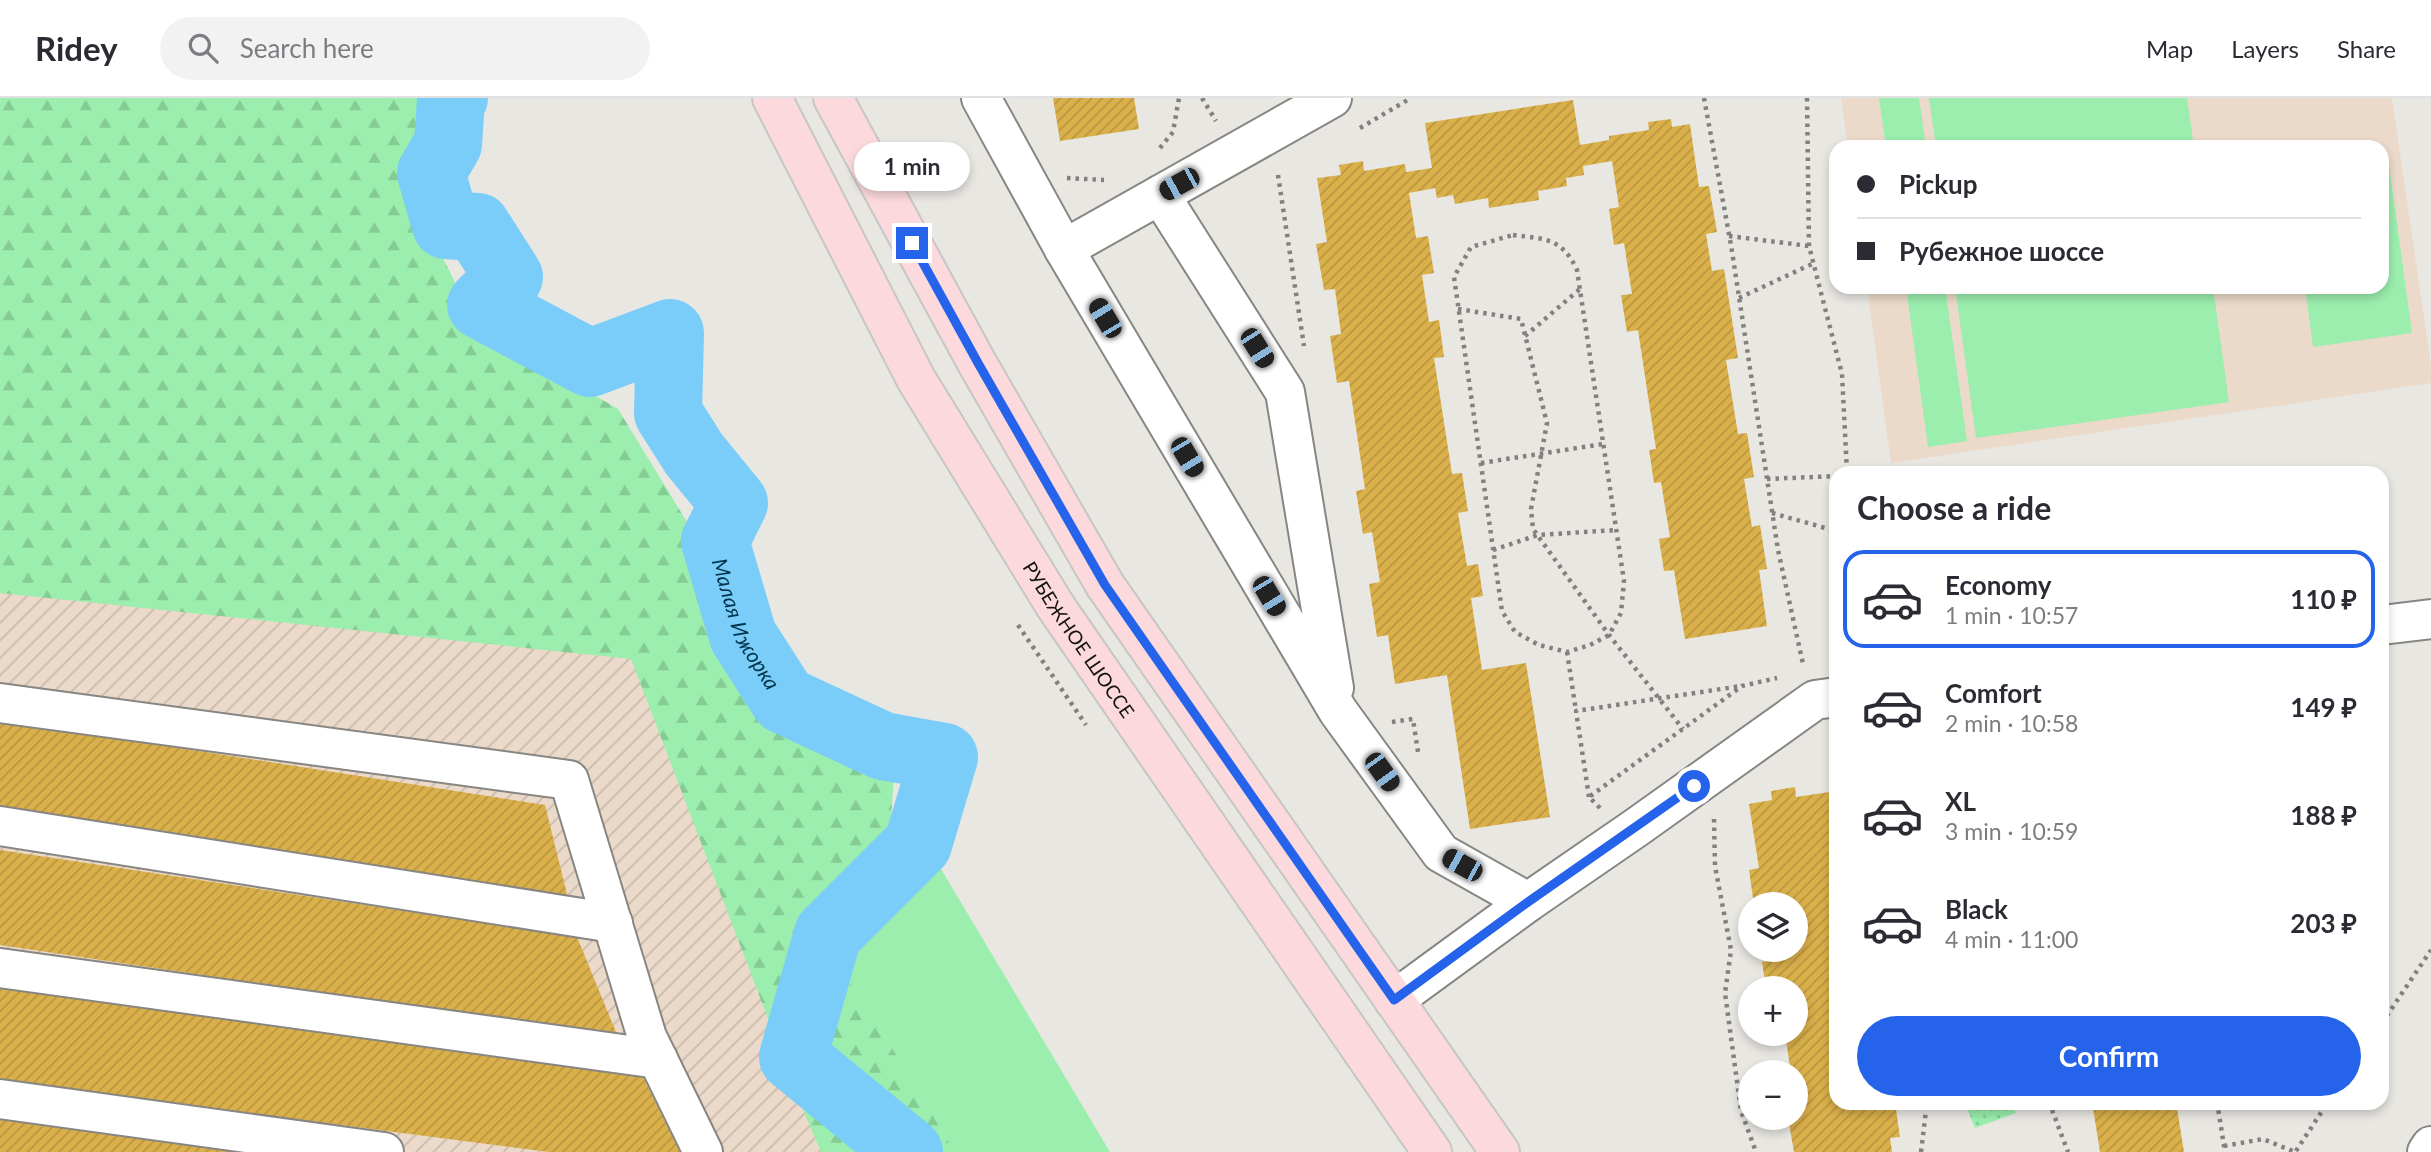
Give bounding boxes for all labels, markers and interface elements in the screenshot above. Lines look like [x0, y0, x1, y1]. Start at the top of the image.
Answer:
search box [160, 17, 650, 80]
text: Ridey [35, 28, 118, 68]
icon: search [184, 29, 222, 67]
text: Search here [240, 32, 374, 64]
text: Map [2146, 34, 2193, 63]
text: Layers [2231, 34, 2299, 63]
text: Share [2337, 34, 2396, 63]
callout: 1 min [854, 142, 970, 190]
text: 1 min [883, 152, 941, 180]
car [1156, 165, 1203, 203]
text: Pickup [1899, 168, 1978, 200]
route end [896, 227, 928, 259]
text: Рубежное шоссе [1899, 235, 2104, 267]
car [1086, 295, 1125, 341]
car [1237, 325, 1278, 371]
car [1168, 434, 1207, 480]
text: Choose a ride [1857, 488, 2051, 527]
water label: Малая Ижорка [708, 555, 786, 694]
street label: РУБЕЖНОЕ ШОССЕ [1019, 557, 1140, 722]
icon: car [1861, 568, 1924, 631]
text: Economy [1945, 569, 2051, 601]
car [1250, 573, 1289, 619]
text: 110 ₽ [2290, 583, 2357, 615]
text: 1 min · 10:57 [1945, 601, 2078, 629]
icon: car [1861, 676, 1924, 739]
text: Comfort [1945, 677, 2042, 709]
text: 149 ₽ [2290, 691, 2357, 723]
text: 2 min · 10:58 [1945, 709, 2078, 737]
car [1362, 749, 1403, 795]
route start [1678, 770, 1710, 802]
icon: car [1861, 784, 1924, 847]
text: XL [1945, 785, 1976, 817]
text: 188 ₽ [2290, 799, 2357, 831]
text: 3 min · 10:59 [1945, 817, 2078, 845]
car [1439, 846, 1486, 884]
map controls [1738, 892, 1808, 1130]
button: layers [1738, 892, 1808, 962]
icon: car [1861, 892, 1924, 955]
text: Black [1945, 893, 2008, 925]
text: 203 ₽ [2290, 907, 2357, 939]
text: 4 min · 11:00 [1945, 925, 2078, 953]
button: + [1738, 976, 1808, 1046]
button: Confirm [1857, 1016, 2361, 1096]
button: − [1738, 1060, 1808, 1130]

